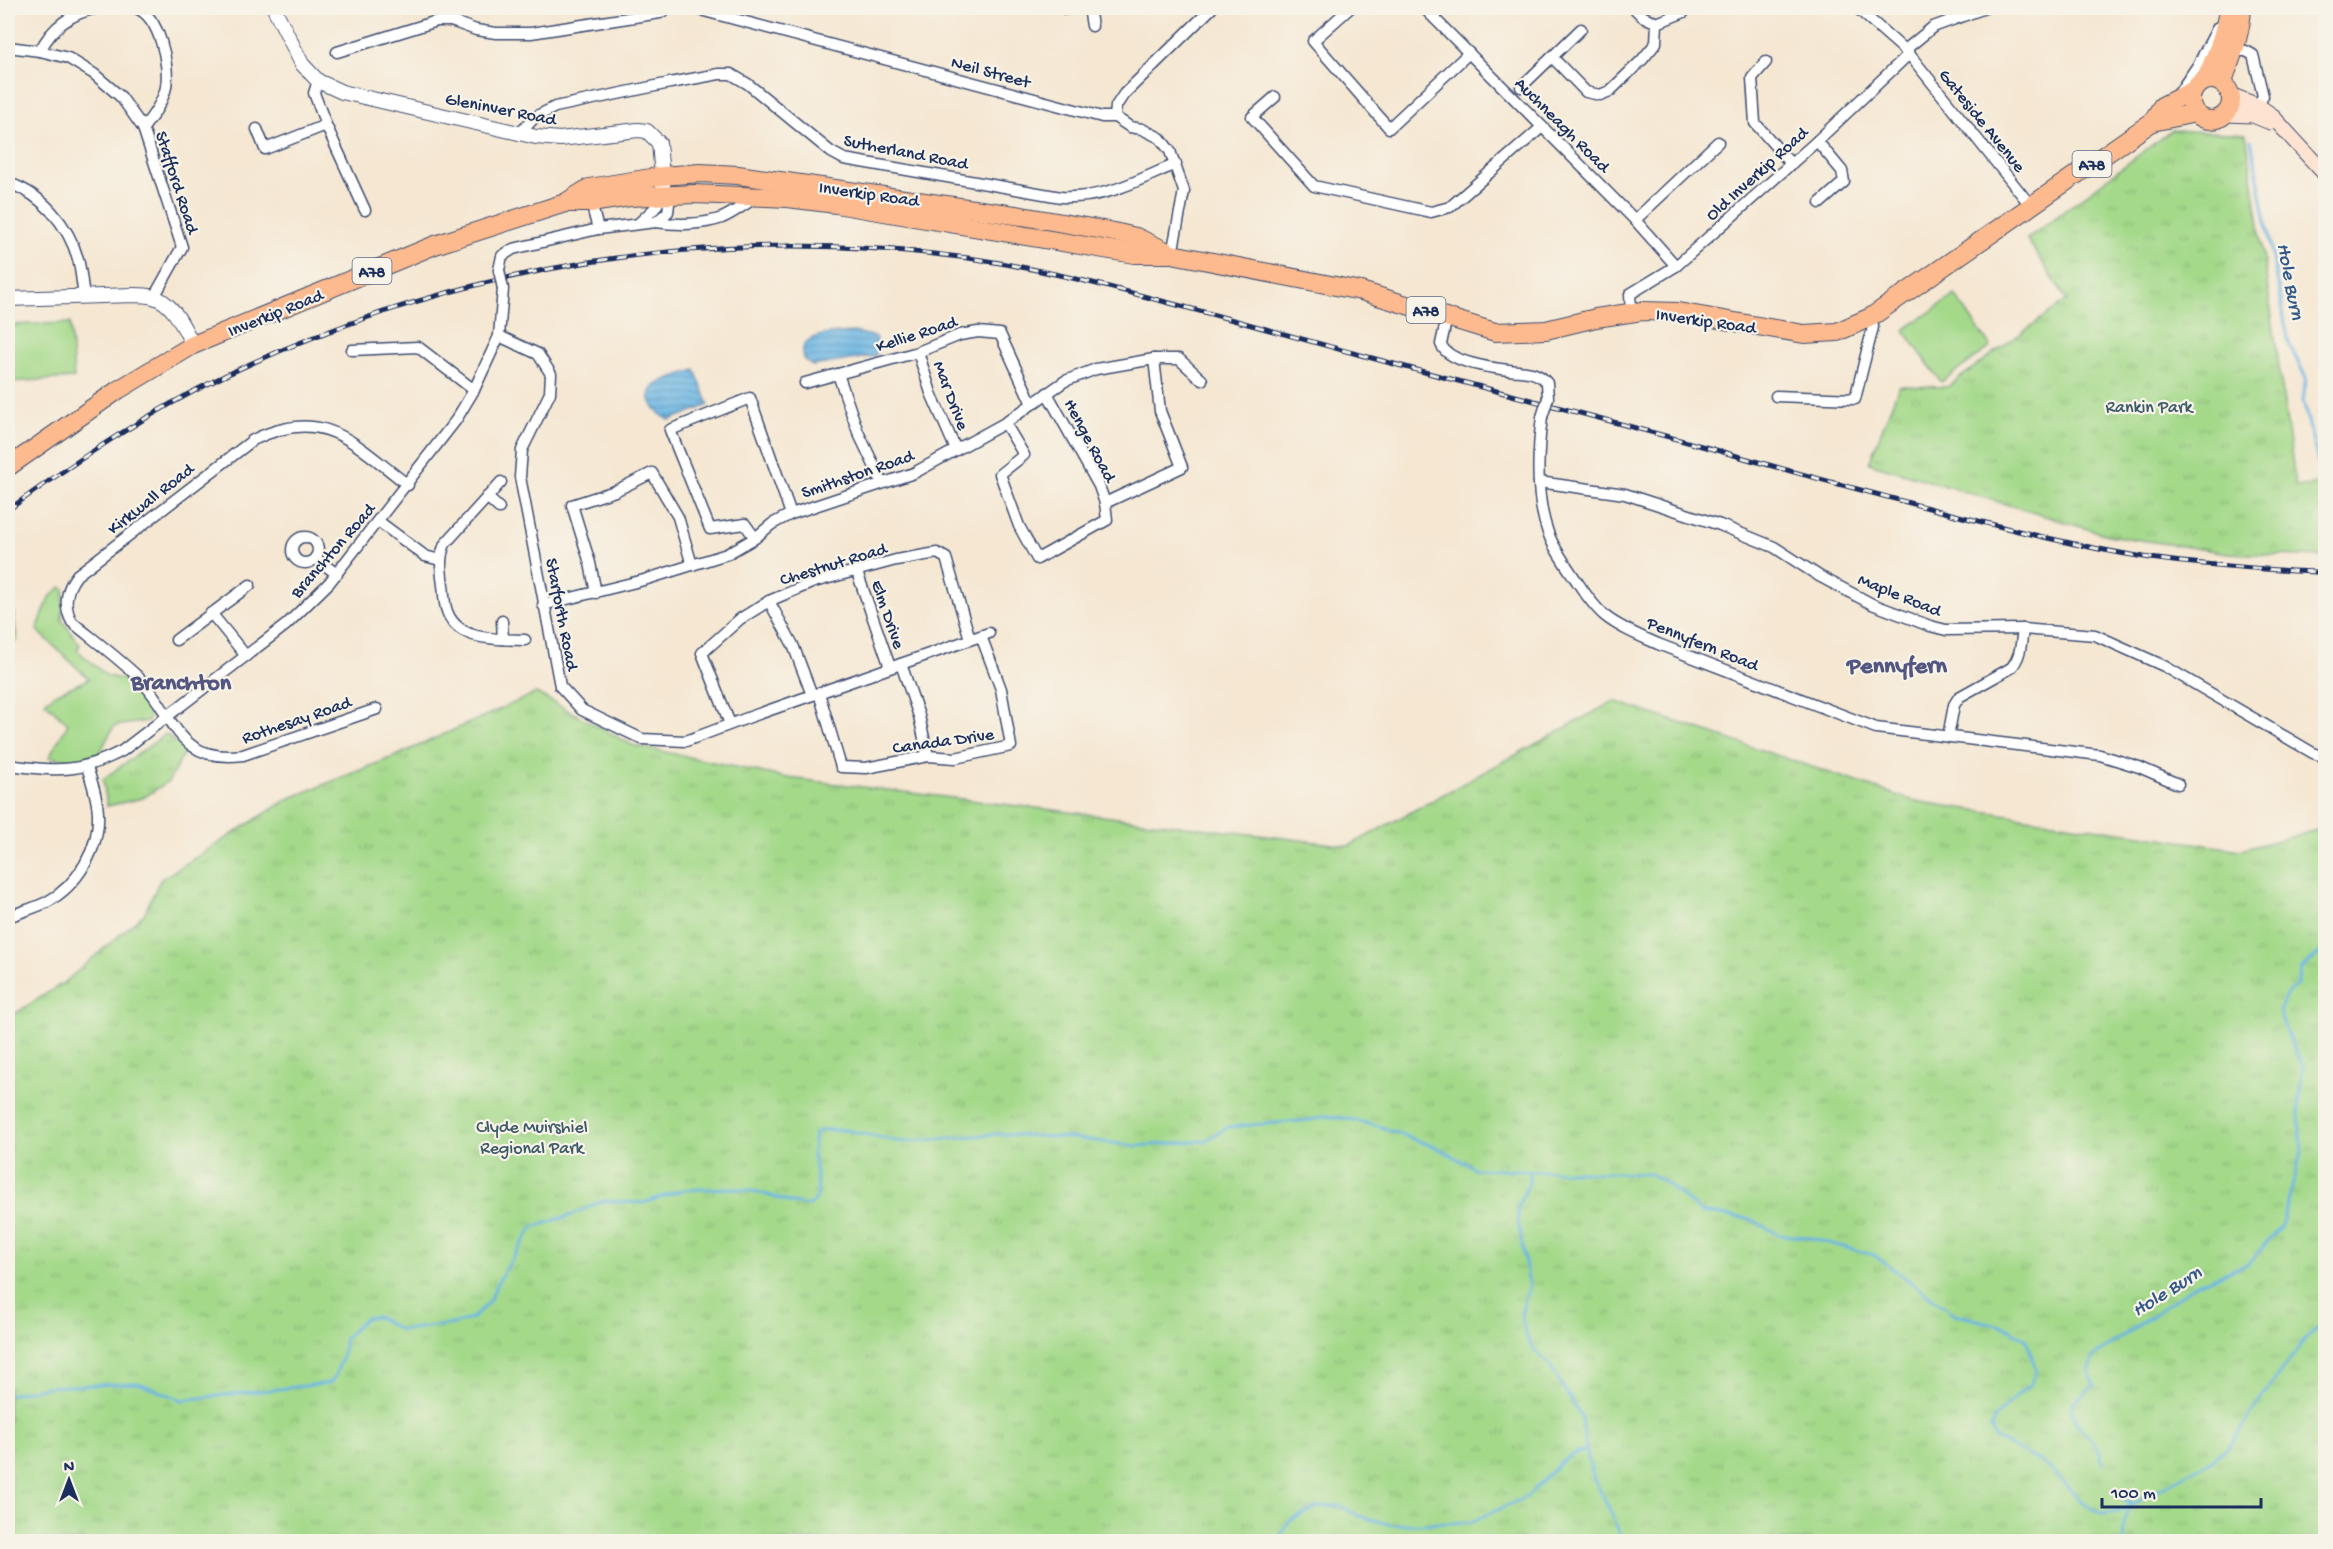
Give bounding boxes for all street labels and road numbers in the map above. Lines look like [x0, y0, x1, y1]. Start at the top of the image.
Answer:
street label: Neil Street [948, 53, 1034, 94]
street label: Gateside Avenue [1933, 66, 2030, 178]
street label: Auchneagh Road [1509, 74, 1614, 179]
street label: Gleninver Road [443, 89, 559, 132]
street label: Old Inverkip Road [1702, 122, 1814, 226]
street label: Stafford Road [149, 129, 203, 238]
street label: Sutherland Road [842, 131, 971, 176]
road number: A78 [2072, 151, 2112, 177]
street label: Inverkip Road [817, 178, 921, 213]
road number: A78 [352, 258, 392, 284]
street label: Inverkip Road [225, 285, 328, 343]
road number: A78 [1406, 297, 1446, 323]
street label: Inverkip Road [1654, 305, 1758, 340]
street label: Kellie Road [874, 312, 961, 358]
street label: Mar Drive [927, 358, 973, 434]
street label: Henge Road [1058, 396, 1120, 488]
street label: Smithston Road [799, 446, 918, 504]
street label: Kirkwall Road [104, 459, 200, 540]
street label: Branchton Road [286, 499, 382, 604]
street label: Chestnut Road [778, 539, 891, 592]
street label: Starforth Road [539, 557, 582, 674]
street label: Maple Road [1854, 570, 1945, 623]
street label: Elm Drive [865, 578, 908, 653]
street label: Pennyfern Road [1642, 613, 1762, 678]
street label: Rothesay Road [239, 692, 356, 750]
street label: Canada Drive [891, 725, 996, 760]

